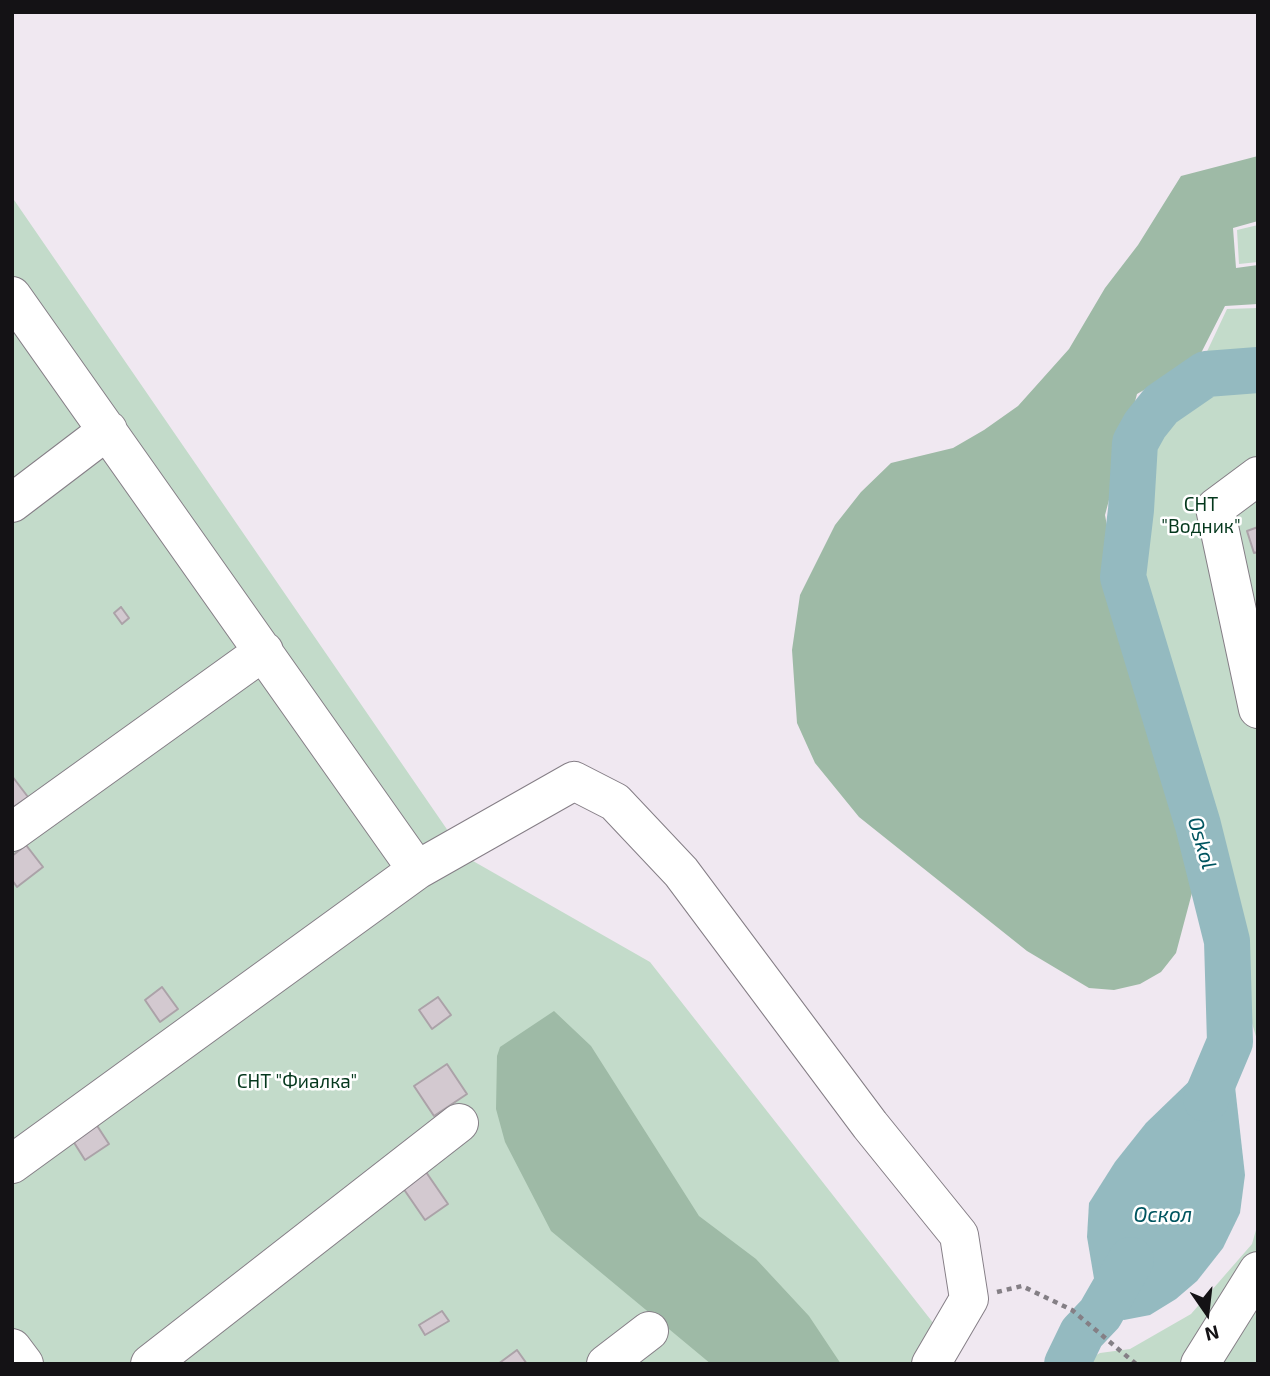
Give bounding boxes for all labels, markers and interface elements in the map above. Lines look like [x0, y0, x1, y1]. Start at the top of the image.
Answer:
park label: СНТ "Водник" [1161, 494, 1241, 538]
water label: Oskol [1182, 814, 1222, 872]
park label: СНТ "Фиалка" [237, 1071, 357, 1093]
water label: Оскол [1134, 1202, 1192, 1228]
north arrow [1172, 1278, 1242, 1348]
text: N [1203, 1321, 1222, 1347]

